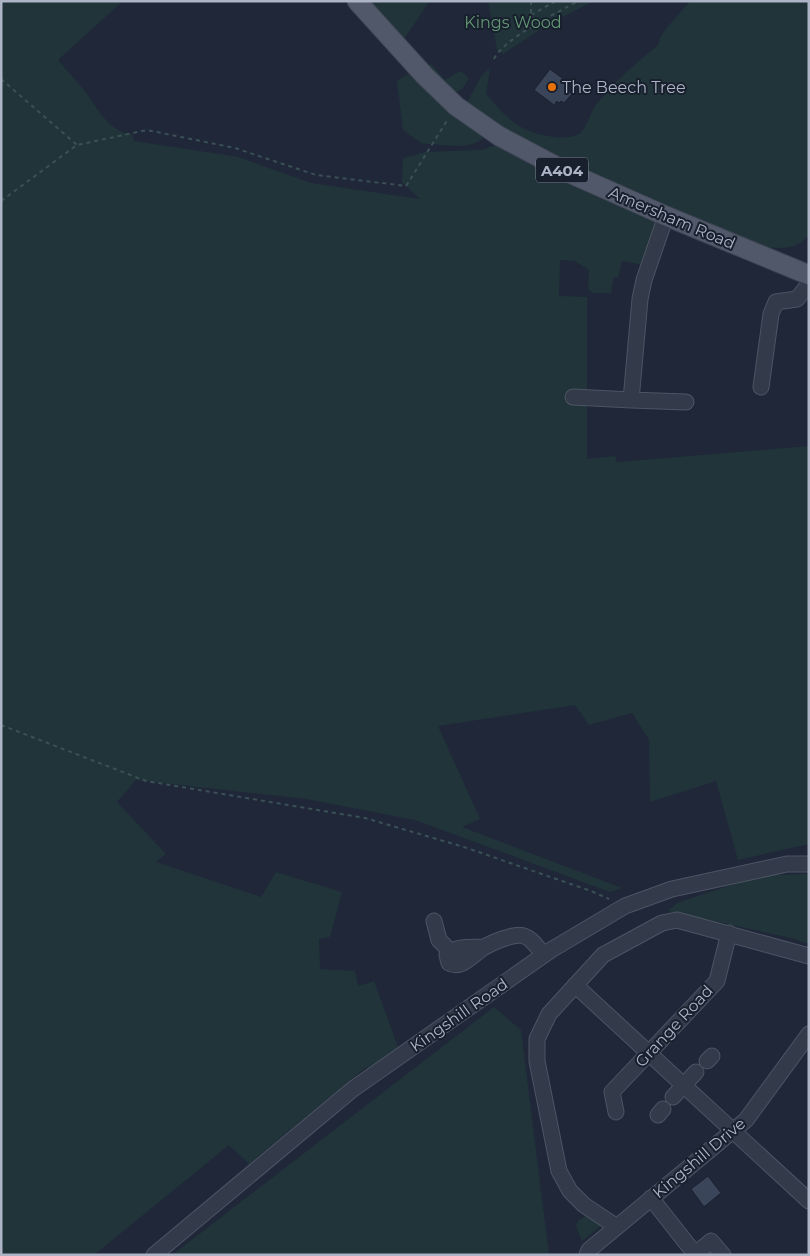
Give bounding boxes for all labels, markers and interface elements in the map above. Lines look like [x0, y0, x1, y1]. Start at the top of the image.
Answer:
park label: Kings Wood [464, 13, 562, 32]
place label: The Beech Tree [562, 78, 686, 97]
marker: The Beech Tree [546, 81, 558, 93]
road number: A404 [536, 158, 588, 182]
street label: Amersham Road [606, 183, 738, 253]
street label: Kingshill Road [406, 974, 512, 1056]
street label: Grange Road [631, 981, 717, 1071]
street label: Kingshill Drive [649, 1114, 749, 1202]

